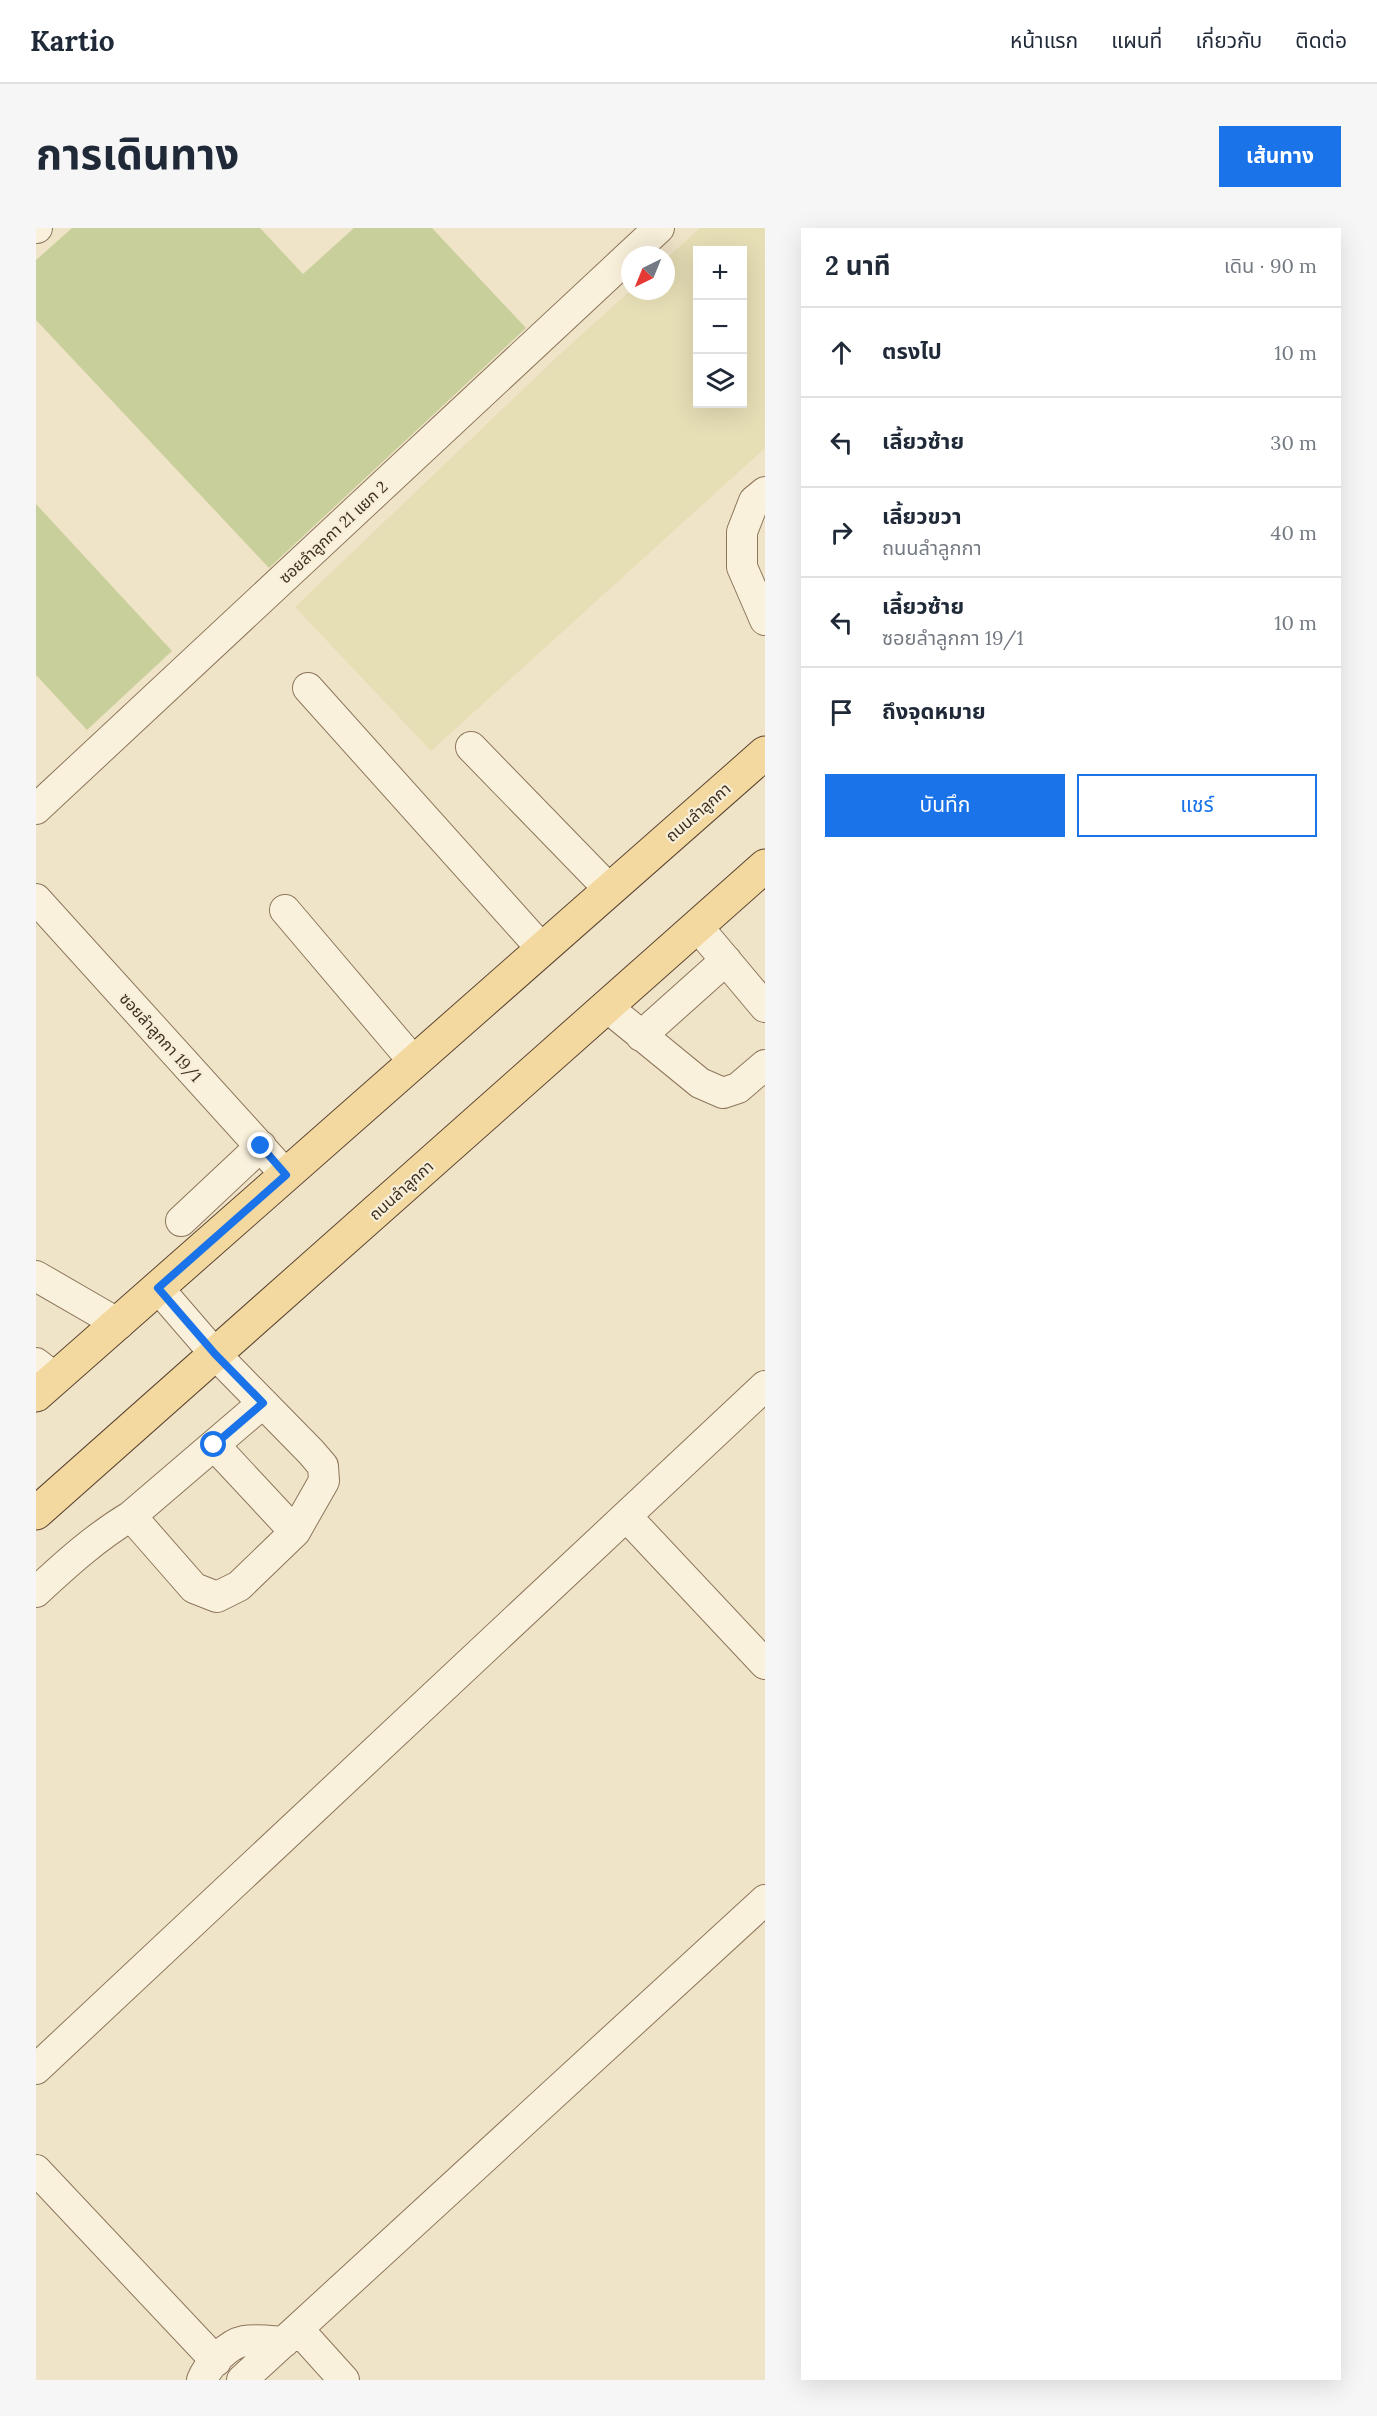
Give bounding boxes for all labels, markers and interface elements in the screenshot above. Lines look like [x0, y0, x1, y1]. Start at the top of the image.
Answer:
text: Kartio [30, 23, 114, 59]
text: หน้าแรก [1010, 27, 1078, 54]
text: แผนที่ [1111, 27, 1162, 54]
text: เกี่ยวกับ [1195, 27, 1262, 54]
text: ติดต่อ [1295, 27, 1347, 54]
button: เส้นทาง [1219, 126, 1341, 187]
text: การเดินทาง [36, 127, 239, 181]
north arrow [621, 246, 675, 300]
map controls [693, 246, 747, 408]
button: + [693, 246, 747, 300]
text: 2 นาที [825, 249, 891, 282]
text: เดิน · 90 m [1224, 253, 1317, 278]
button: − [693, 300, 747, 354]
icon: ahead [825, 336, 858, 369]
text: ตรงไป [882, 337, 942, 365]
text: 10 m [1274, 340, 1317, 365]
button: layers [693, 354, 747, 408]
icon: left [825, 426, 858, 459]
text: เลี้ยวซ้าย [882, 427, 964, 455]
text: 30 m [1270, 430, 1317, 455]
street label: ซอยลำลูกกา 21 แยก 2 [274, 476, 392, 588]
text: เลี้ยวขวา [882, 502, 962, 530]
icon: right [825, 516, 858, 549]
text: 40 m [1271, 520, 1317, 545]
text: ถนนลำลูกกา [882, 535, 982, 560]
text: เลี้ยวซ้าย [882, 592, 964, 620]
icon: left [825, 606, 858, 639]
text: 10 m [1274, 610, 1317, 635]
text: ซอยลำลูกกา 19/1 [882, 625, 1024, 650]
icon: arrive [825, 696, 858, 729]
text: ถึงจุดหมาย [882, 697, 986, 725]
button: บันทึก [825, 774, 1065, 837]
button: แชร์ [1077, 774, 1317, 837]
street label: ถนนลำลูกกา [661, 778, 735, 846]
street label: ซอยลำลูกกา 19/1 [115, 988, 206, 1087]
route end [247, 1132, 273, 1158]
street label: ถนนลำลูกกา [365, 1156, 437, 1224]
route start [200, 1431, 226, 1457]

